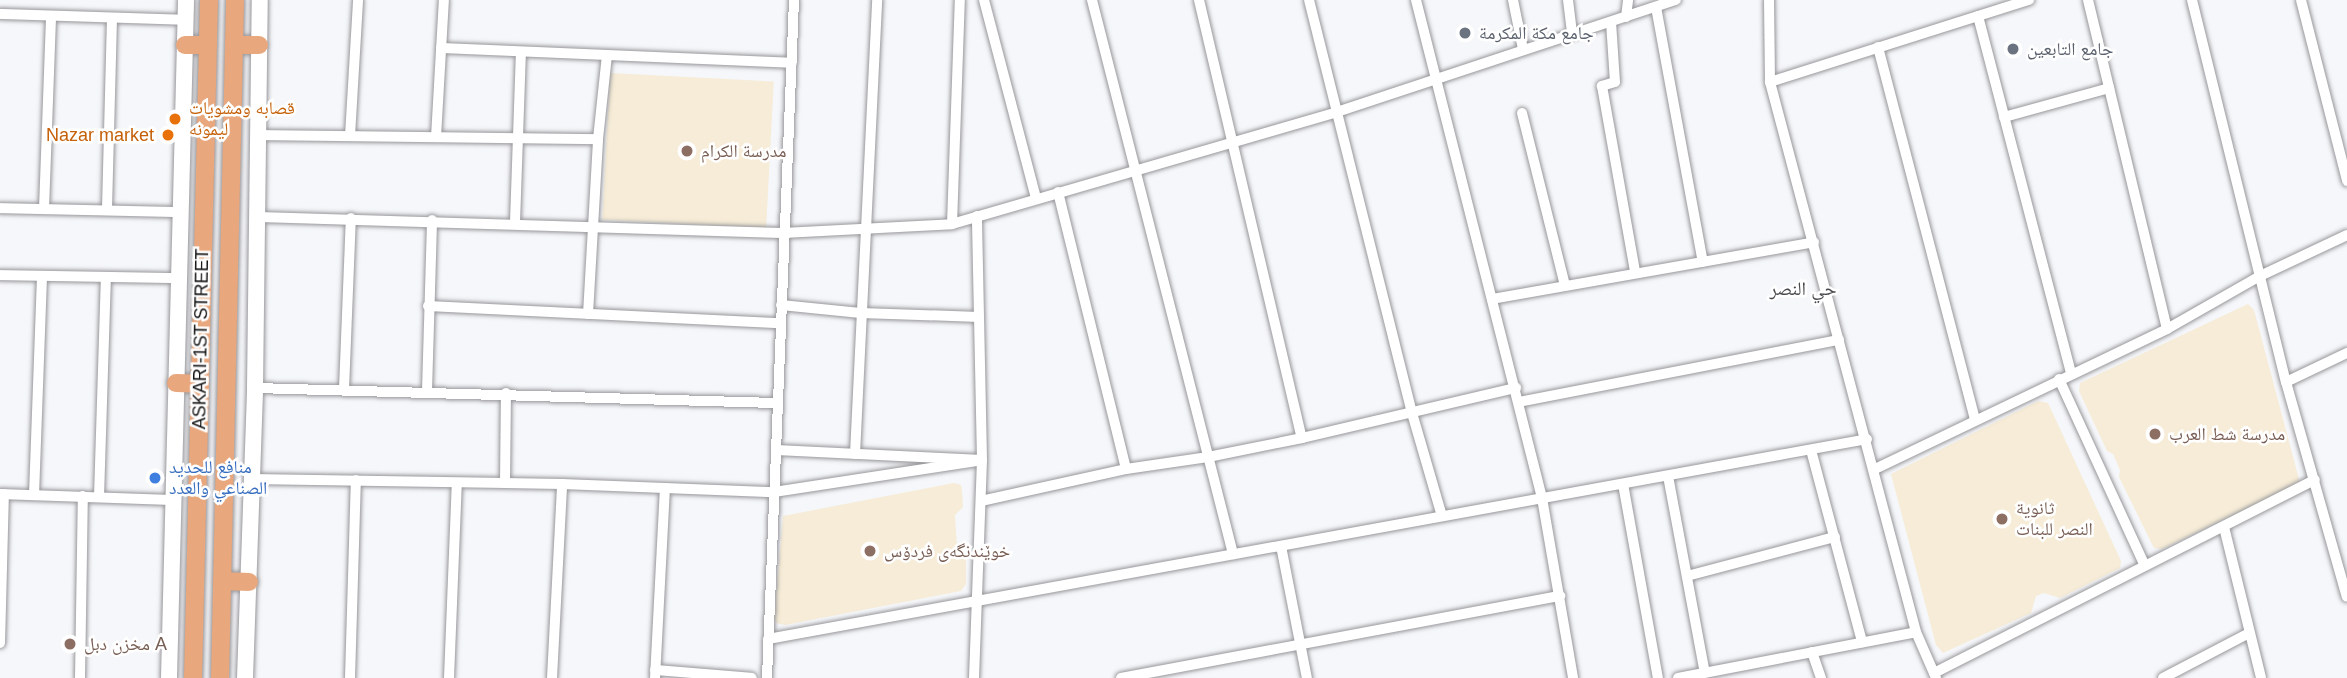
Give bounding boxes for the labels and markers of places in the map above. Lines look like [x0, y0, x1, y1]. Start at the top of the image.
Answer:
place label: جامع مكة المكرمة [1479, 22, 1594, 44]
marker: جامع مكة المكرمة [1457, 25, 1473, 41]
place label: جامع التابعين [2027, 38, 2113, 60]
marker: جامع التابعين [2005, 41, 2021, 57]
place label: قصابه ومشويات ليمونه [189, 98, 295, 140]
marker: قصابه ومشويات ليمونه [167, 111, 183, 127]
place label: Nazar market [46, 124, 154, 146]
marker: Nazar market [160, 127, 176, 143]
place label: مدرسة الكرام [701, 140, 786, 162]
marker: مدرسة الكرام [679, 143, 695, 159]
place label: مدرسة شط العرب [2169, 423, 2285, 445]
marker: مدرسة شط العرب [2147, 426, 2163, 442]
place label: منافع للحديد الصناعي والعدد [169, 457, 267, 500]
marker: منافع للحديد الصناعي والعدد [147, 470, 163, 486]
place label: ثانوية النصر للبنات [2016, 498, 2093, 540]
marker: ثانوية النصر للبنات [1994, 511, 2010, 527]
place label: خوێندنگەی فردۆس [884, 540, 1010, 562]
marker: خوێندنگەی فردۆس [862, 543, 878, 559]
place label: مخزن دبل A [84, 633, 167, 655]
marker: مخزن دبل A [62, 636, 78, 652]

